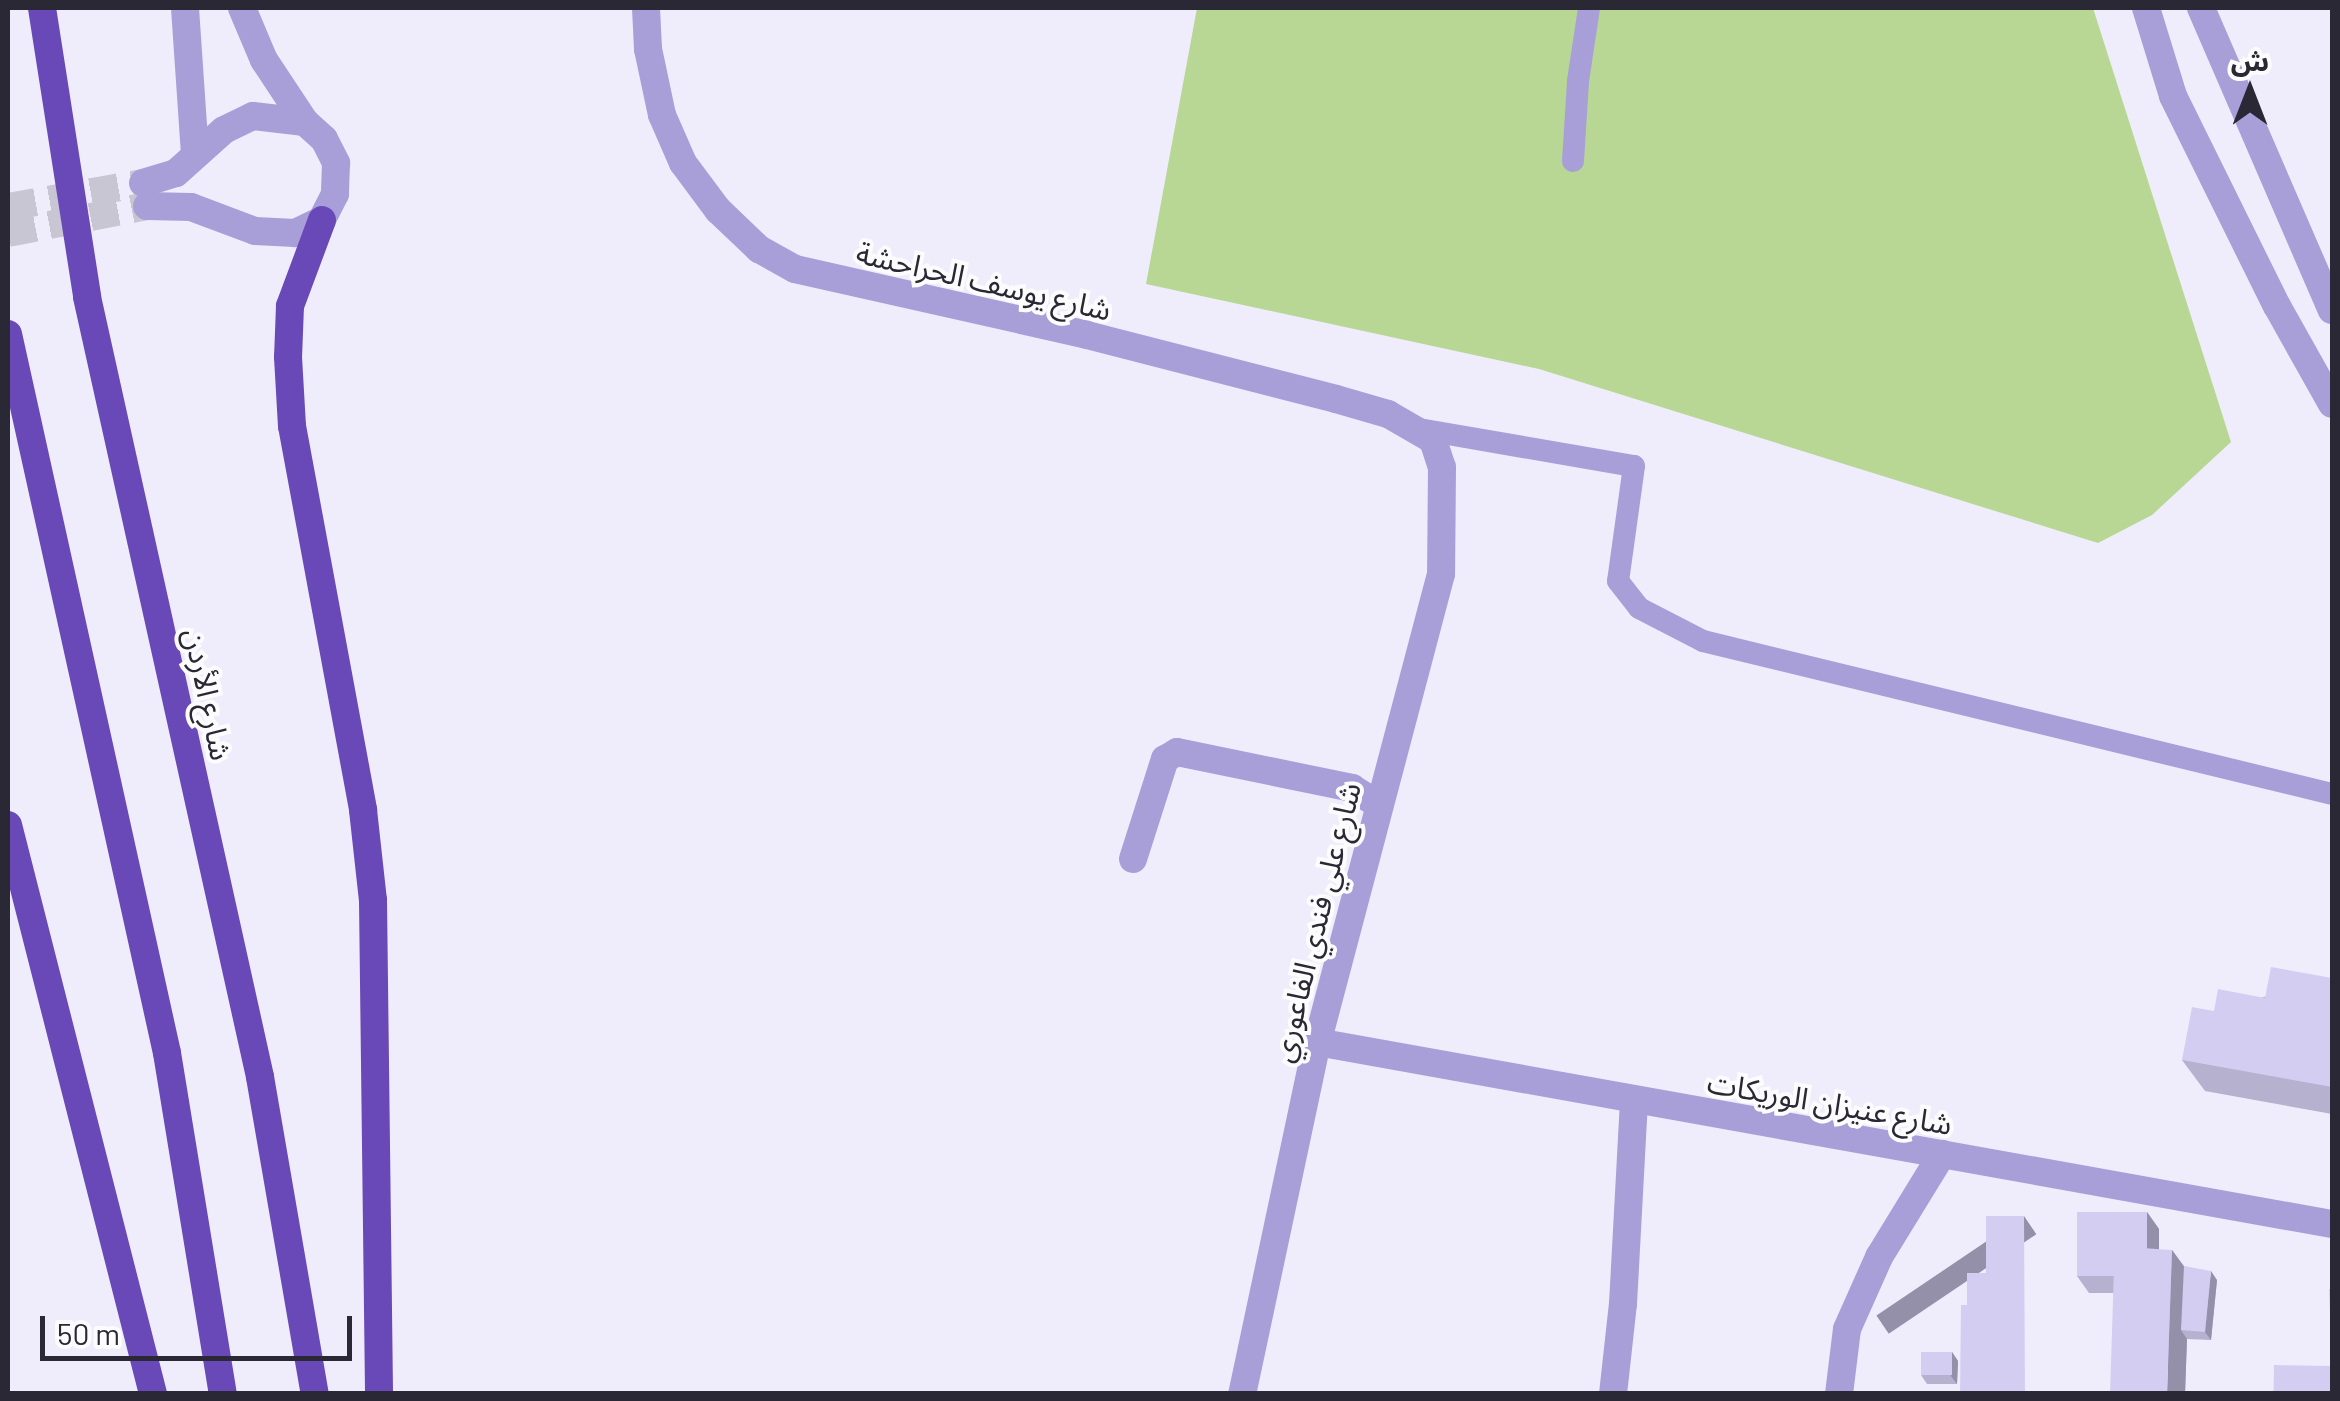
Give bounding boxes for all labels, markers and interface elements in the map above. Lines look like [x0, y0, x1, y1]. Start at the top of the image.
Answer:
north arrow [2200, 40, 2300, 140]
text: ش [2231, 43, 2269, 77]
street label: شارع يوسف الحراحشة [853, 233, 1115, 327]
street label: شارع الأردن [177, 625, 241, 763]
street label: شارع علي فندي الفاعوري [1263, 779, 1367, 1065]
street label: شارع عنيزان الوريكات [1705, 1063, 1955, 1141]
scale bar [45, 1296, 358, 1358]
text: 50 m [57, 1315, 120, 1351]

